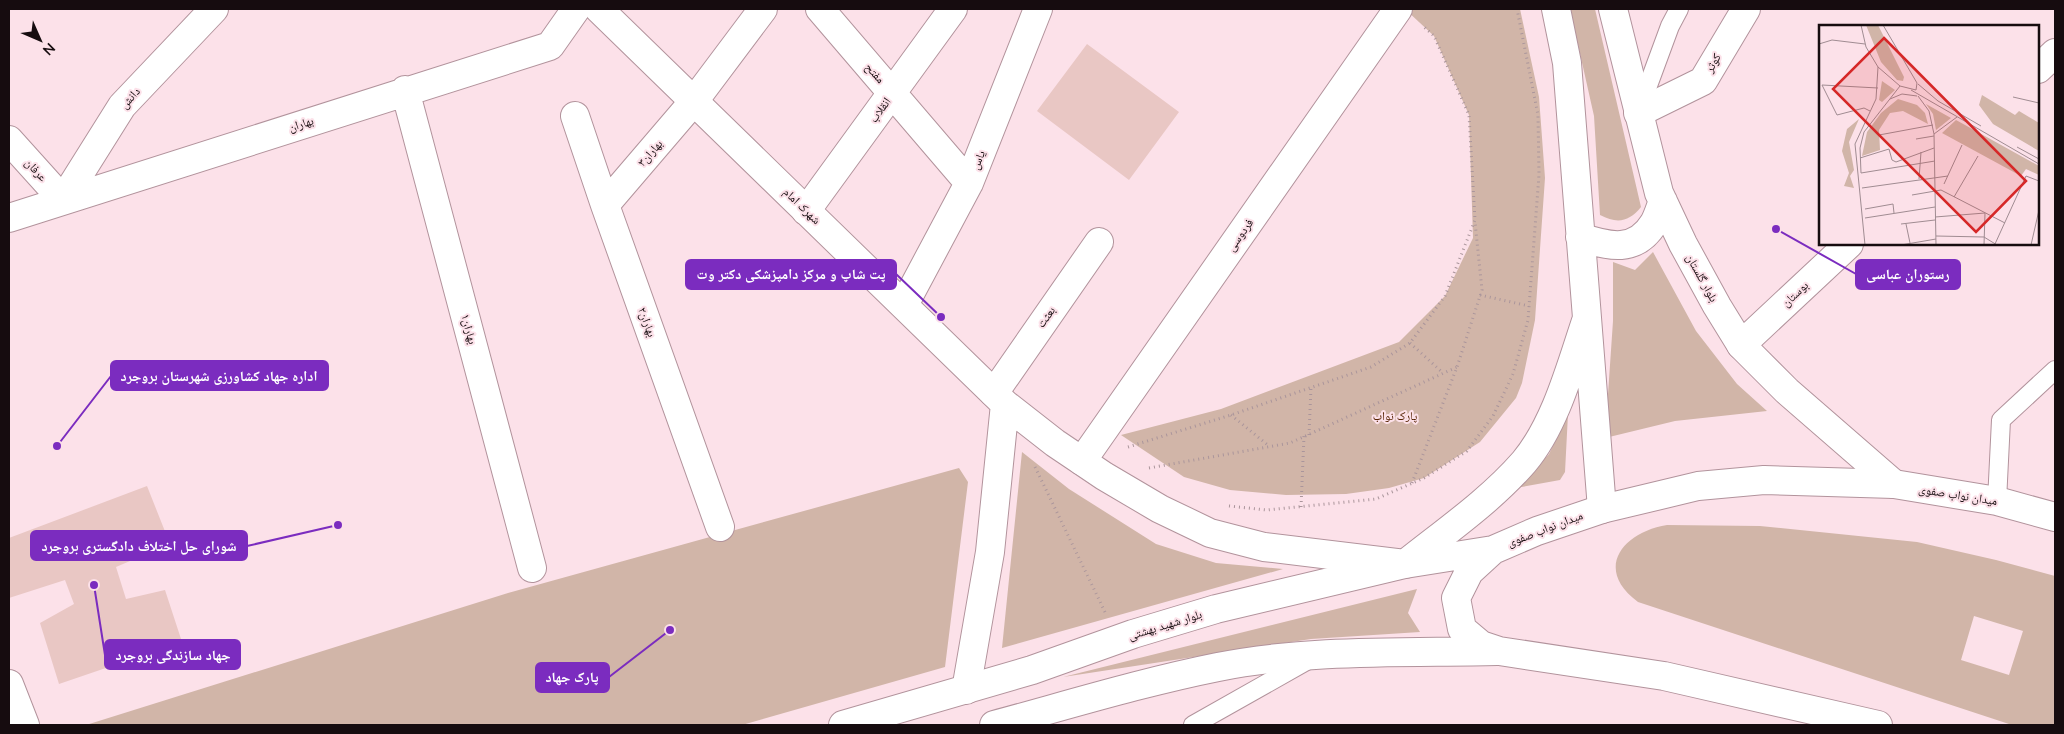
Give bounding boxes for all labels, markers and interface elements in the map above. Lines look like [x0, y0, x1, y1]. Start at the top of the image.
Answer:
north arrow [15, 15, 65, 65]
inset map [1819, 25, 2039, 245]
text: N [38, 38, 59, 59]
street label: کوثر [1701, 51, 1725, 76]
street label: مفتح [862, 59, 888, 87]
street label: دانش [116, 84, 144, 112]
street label: انقلاب [865, 94, 895, 126]
street label: بهاران [286, 112, 316, 136]
street label: بهاران۳ [634, 136, 666, 170]
street label: یاس [967, 148, 989, 172]
street label: عرفان [21, 155, 51, 185]
street label: شهرک امام [780, 184, 824, 228]
street label: فردوسی [1223, 215, 1257, 255]
street label: بلوار گلستان [1682, 251, 1722, 305]
callout: پت شاپ و مرکز دامپزشکی دکتر وت [686, 260, 896, 289]
callout: رستوران عباسی [1856, 260, 1960, 289]
text: پت شاپ و مرکز دامپزشکی دکتر وت [696, 265, 886, 284]
text: رستوران عباسی [1866, 265, 1950, 284]
street label: بوستان [1778, 278, 1812, 310]
street label: بعثت [1033, 303, 1059, 331]
street label: بهاران۲ [634, 305, 660, 339]
street label: بهاران۱ [457, 312, 481, 346]
callout: اداره جهاد کشاورزی شهرستان بروجرد [111, 361, 328, 390]
text: اداره جهاد کشاورزی شهرستان بروجرد [121, 367, 317, 386]
park label: پارک نواب [1373, 408, 1418, 424]
street label: میدان نواب صفوی [1917, 481, 1999, 509]
street label: میدان نواب صفوی [1505, 507, 1585, 551]
callout: شورای حل اختلاف دادگستری بروجرد [31, 531, 247, 560]
text: شورای حل اختلاف دادگستری بروجرد [41, 537, 237, 556]
street label: بلوار شهید بهشتی [1126, 606, 1204, 644]
callout: جهاد سازندگی بروجرد [105, 640, 240, 669]
text: جهاد سازندگی بروجرد [116, 646, 230, 665]
callout: پارک جهاد [536, 663, 609, 692]
text: پارک جهاد [545, 668, 599, 687]

